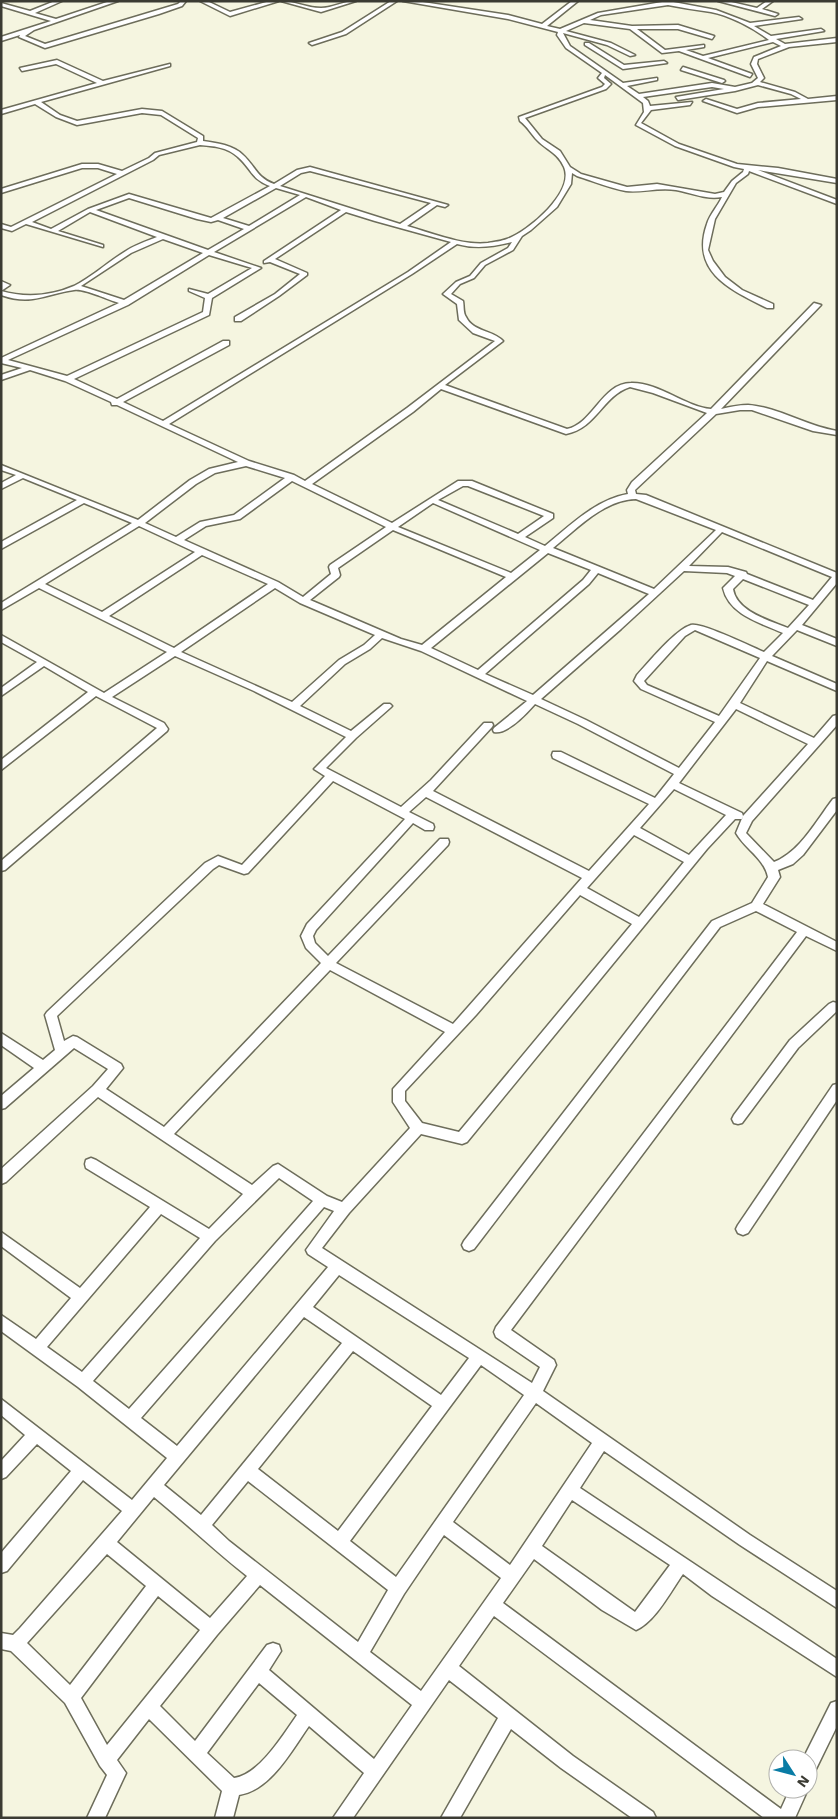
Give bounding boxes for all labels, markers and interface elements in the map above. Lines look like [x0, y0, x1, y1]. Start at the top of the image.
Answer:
north arrow [768, 1749, 818, 1799]
text: N [794, 1773, 813, 1791]

